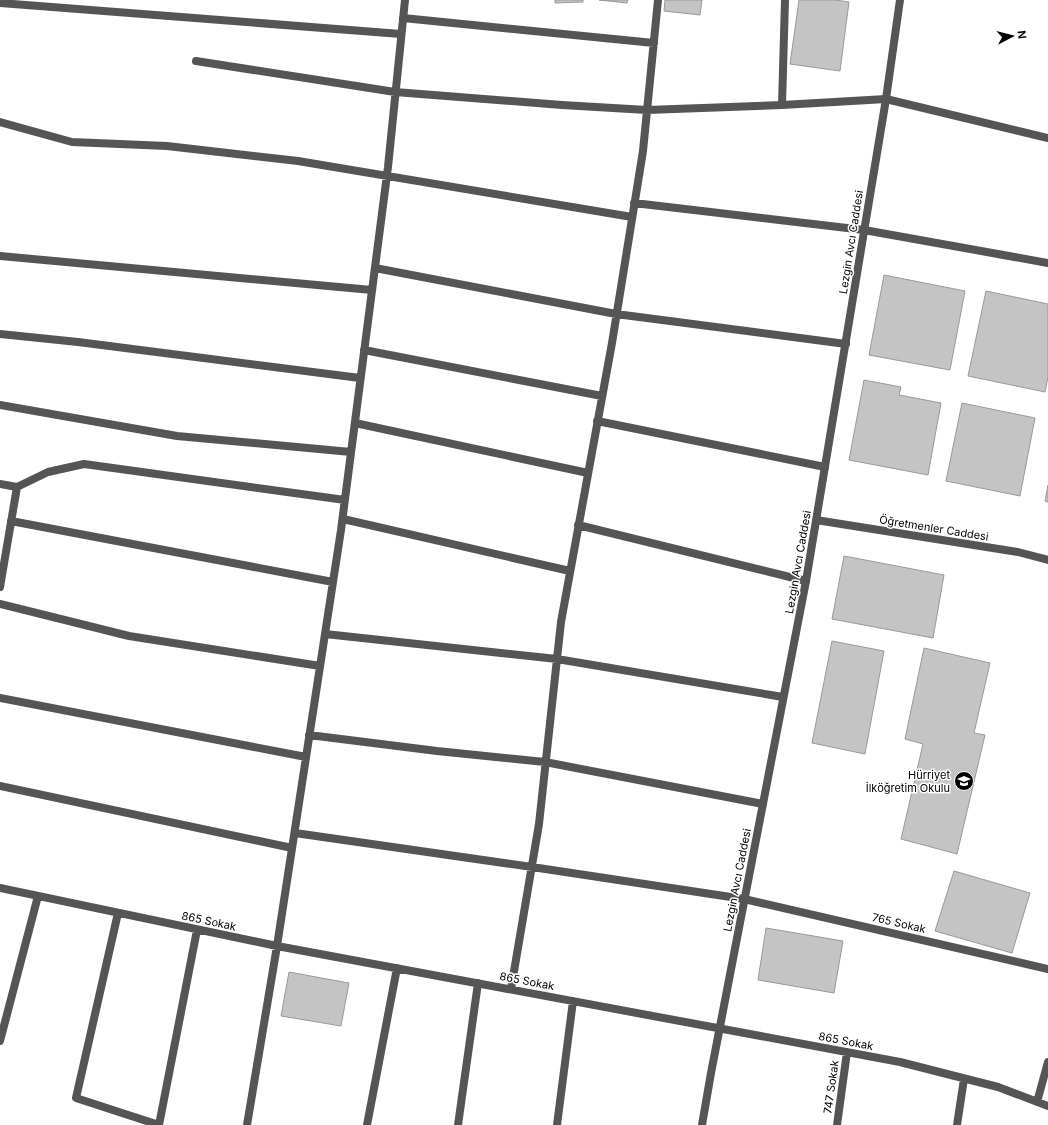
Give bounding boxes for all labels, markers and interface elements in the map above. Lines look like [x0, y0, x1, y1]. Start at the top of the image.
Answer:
north arrow [992, 16, 1032, 56]
text: N [1014, 30, 1029, 40]
street label: Lezgin Avcı Caddesi [836, 189, 866, 295]
street label: Lezgin Avcı Caddesi [782, 509, 814, 615]
street label: Öğretmenler Caddesi [878, 512, 990, 544]
place label: Hürriyet İlköğretim Okulu [866, 768, 950, 795]
school or university icon: Hürriyet İlköğretim Okulu [953, 770, 975, 792]
street label: Lezgin Avcı Caddesi [720, 827, 754, 933]
street label: 865 Sokak [180, 908, 238, 934]
street label: 765 Sokak [871, 910, 927, 936]
street label: 865 Sokak [499, 969, 555, 993]
street label: 865 Sokak [818, 1029, 874, 1053]
street label: 747 Sokak [820, 1059, 842, 1115]

